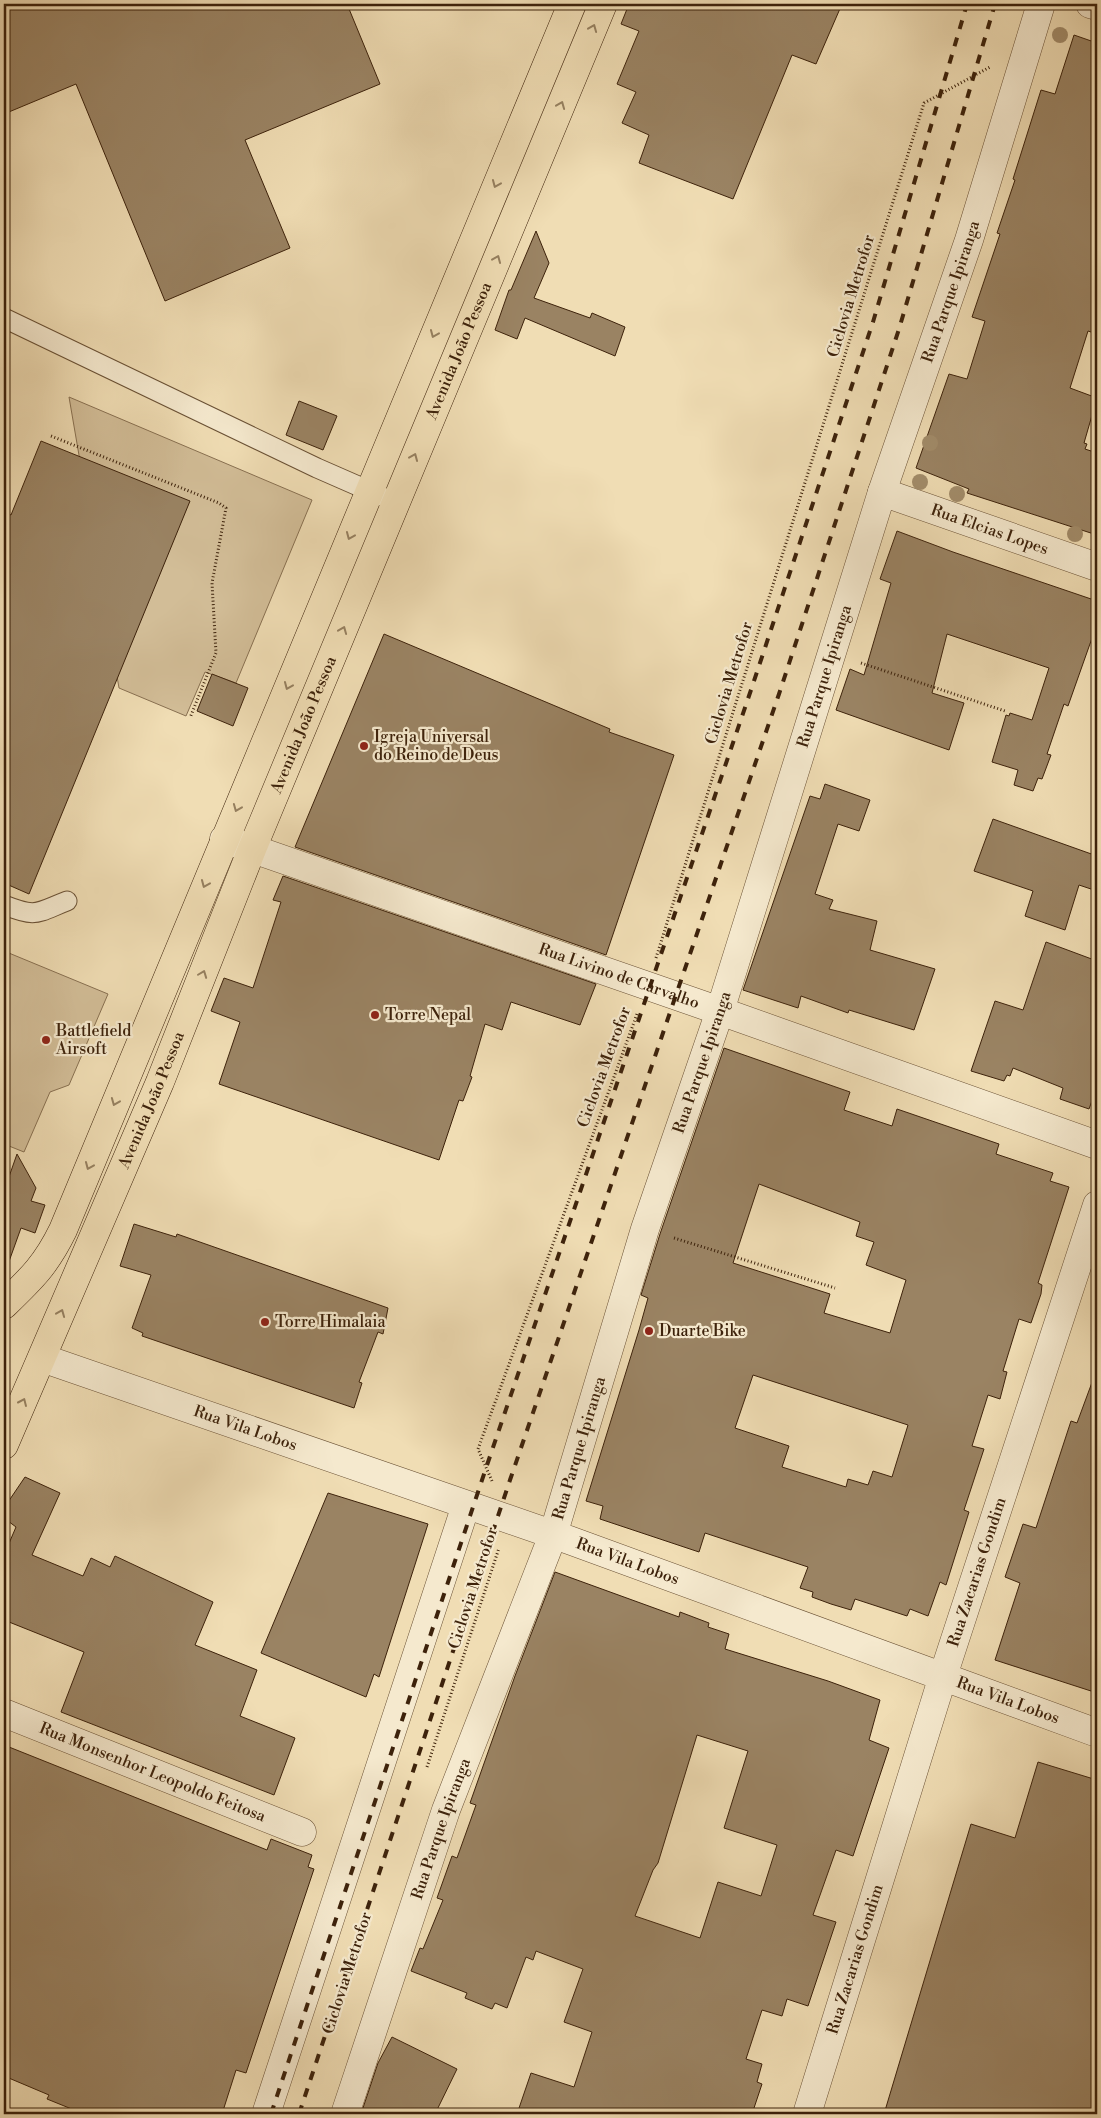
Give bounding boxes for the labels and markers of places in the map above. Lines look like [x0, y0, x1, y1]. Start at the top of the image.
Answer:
place label: Igreja Universal do Reino de Deus [374, 727, 499, 765]
marker: Igreja Universal do Reino de Deus [358, 740, 370, 752]
place label: Torre Nepal [385, 1005, 471, 1025]
marker: Torre Nepal [369, 1009, 381, 1021]
place label: Battlefield Airsoft [55, 1021, 131, 1059]
marker: Battlefield Airsoft [40, 1034, 52, 1046]
place label: Torre Himalaia [275, 1312, 387, 1332]
marker: Torre Himalaia [259, 1316, 271, 1328]
place label: Duarte Bike [659, 1321, 746, 1341]
marker: Duarte Bike [643, 1325, 655, 1337]

